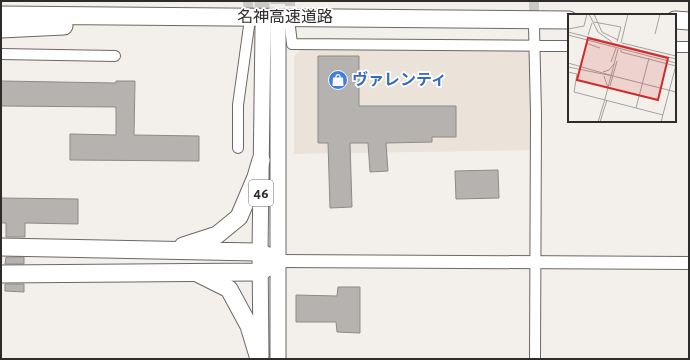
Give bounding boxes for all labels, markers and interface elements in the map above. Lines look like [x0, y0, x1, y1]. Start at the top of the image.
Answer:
street label: 名神高速道路 [237, 8, 333, 25]
inset map [568, 14, 676, 122]
shop icon: ヴァレンティ [327, 69, 349, 91]
place label: ヴァレンティ [352, 71, 447, 88]
road number: 46 [249, 180, 273, 206]

